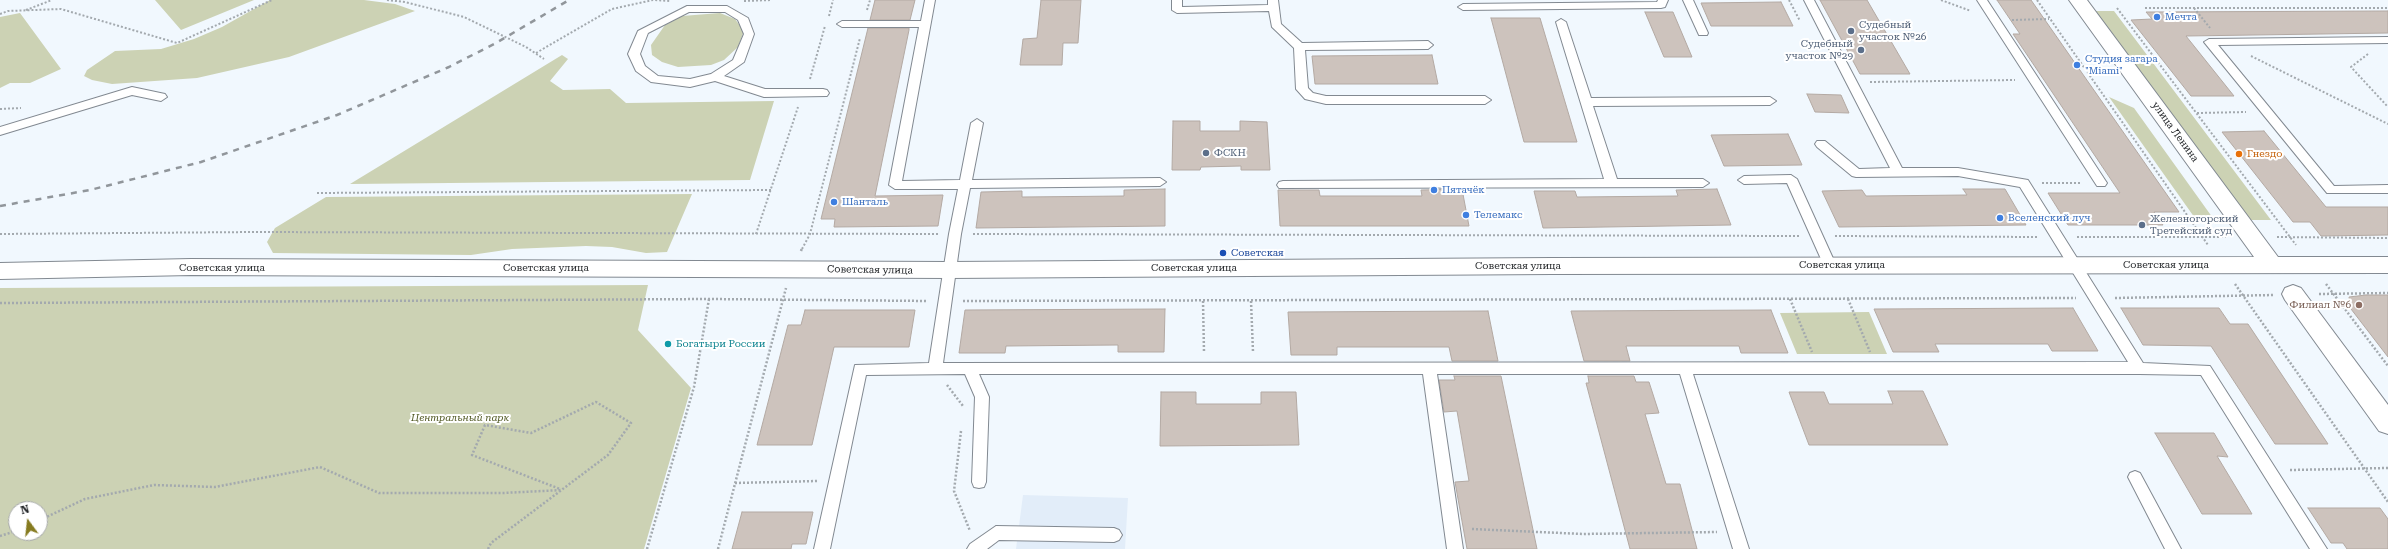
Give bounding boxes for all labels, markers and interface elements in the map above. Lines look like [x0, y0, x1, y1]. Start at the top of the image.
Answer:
place label: Мечта [2165, 11, 2197, 23]
marker: Мечта [2152, 12, 2162, 22]
place label: Судебный участок №26 [1859, 19, 1926, 42]
marker: Судебный участок №26 [1846, 26, 1856, 36]
place label: Судебный участок №29 [1786, 38, 1853, 62]
marker: Судебный участок №29 [1856, 45, 1866, 55]
place label: Студия загара "Miami" [2085, 53, 2158, 76]
marker: Студия загара "Miami" [2072, 60, 2082, 70]
street label: улица Ленина [2149, 100, 2201, 164]
place label: ФСКН [1214, 147, 1246, 159]
marker: ФСКН [1201, 148, 1211, 158]
place label: Гнездо [2247, 148, 2282, 160]
marker: Гнездо [2234, 149, 2244, 159]
place label: Пятачёк [1442, 184, 1485, 196]
marker: Пятачёк [1429, 185, 1439, 195]
place label: Шанталь [842, 196, 888, 208]
marker: Шанталь [829, 197, 839, 207]
place label: Телемакс [1474, 209, 1523, 221]
marker: Телемакс [1461, 210, 1471, 220]
place label: Вселенский луч [2008, 212, 2091, 224]
marker: Вселенский луч [1995, 213, 2005, 223]
place label: Железногорский Третейский суд [2150, 213, 2239, 236]
marker: Железногорский Третейский суд [2137, 220, 2147, 230]
place label: Советская [1231, 247, 1284, 259]
marker: Советская [1218, 248, 1228, 258]
street label: Советская улица [1799, 259, 1885, 271]
street label: Советская улица [2123, 259, 2209, 271]
street label: Советская улица [1475, 260, 1561, 272]
street label: Советская улица [179, 262, 265, 274]
street label: Советская улица [503, 262, 589, 274]
street label: Советская улица [1151, 262, 1237, 274]
street label: Советская улица [827, 263, 913, 277]
place label: Филиал №6 [2290, 299, 2351, 311]
marker: Филиал №6 [2354, 300, 2364, 310]
place label: Богатыри России [676, 338, 765, 350]
marker: Богатыри России [663, 339, 673, 349]
park label: Центральный парк [411, 412, 509, 424]
north arrow [8, 501, 48, 541]
text: N [19, 503, 31, 517]

